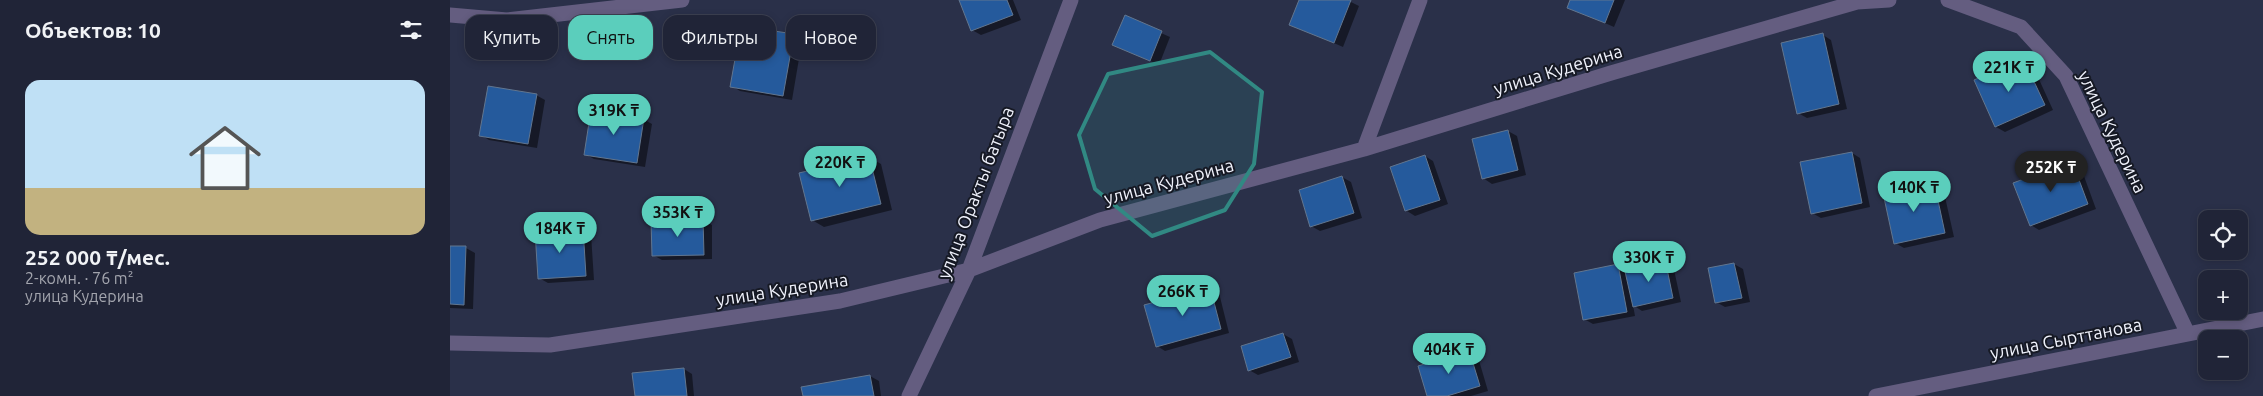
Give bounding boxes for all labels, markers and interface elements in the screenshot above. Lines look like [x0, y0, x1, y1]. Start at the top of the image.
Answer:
chip: Купить [465, 15, 558, 60]
chip: Снять [568, 15, 653, 60]
chip: Фильтры [663, 15, 776, 60]
chip: Новое [786, 15, 876, 60]
icon: filters [397, 16, 425, 44]
text: Объектов: 10 [25, 18, 161, 42]
street label: улица Кудерина [1491, 40, 1624, 98]
pin: 221K ₸ [1968, 51, 2050, 93]
text: 221K ₸ [1984, 58, 2034, 76]
street label: улица Кудерина [2075, 67, 2151, 196]
pin: 319K ₸ [573, 94, 655, 136]
text: 319K ₸ [589, 101, 639, 119]
street label: улица Оракты батыра [933, 104, 1017, 282]
icon: home [180, 113, 270, 203]
pin: 220K ₸ [799, 146, 881, 188]
pin: 252K ₸ [2010, 150, 2092, 193]
text: 220K ₸ [815, 153, 865, 171]
street label: улица Кудерина [1102, 154, 1236, 208]
text: 252K ₸ [2026, 158, 2076, 176]
pin: 140K ₸ [1873, 170, 1955, 213]
text: 140K ₸ [1889, 178, 1939, 196]
pin: 353K ₸ [637, 196, 719, 238]
text: 353K ₸ [653, 203, 703, 221]
map controls [2198, 210, 2248, 380]
button: locate [2198, 210, 2248, 260]
pin: 184K ₸ [519, 212, 601, 254]
text: 184K ₸ [535, 219, 585, 237]
pin: 330K ₸ [1608, 240, 1690, 283]
text: 252 000 ₸/мес. [25, 245, 170, 269]
text: 330K ₸ [1624, 248, 1674, 266]
text: 2-комн. · 76 m² [25, 269, 133, 287]
street label: улица Кудерина [714, 269, 849, 309]
button: + [2198, 270, 2248, 320]
pin: 266K ₸ [1142, 274, 1224, 317]
text: 266K ₸ [1158, 282, 1208, 300]
text: улица Кудерина [25, 287, 144, 305]
street label: улица Сырттанова [1988, 313, 2143, 363]
button: − [2198, 330, 2248, 380]
pin: 404K ₸ [1408, 332, 1490, 375]
text: 404K ₸ [1424, 340, 1474, 358]

